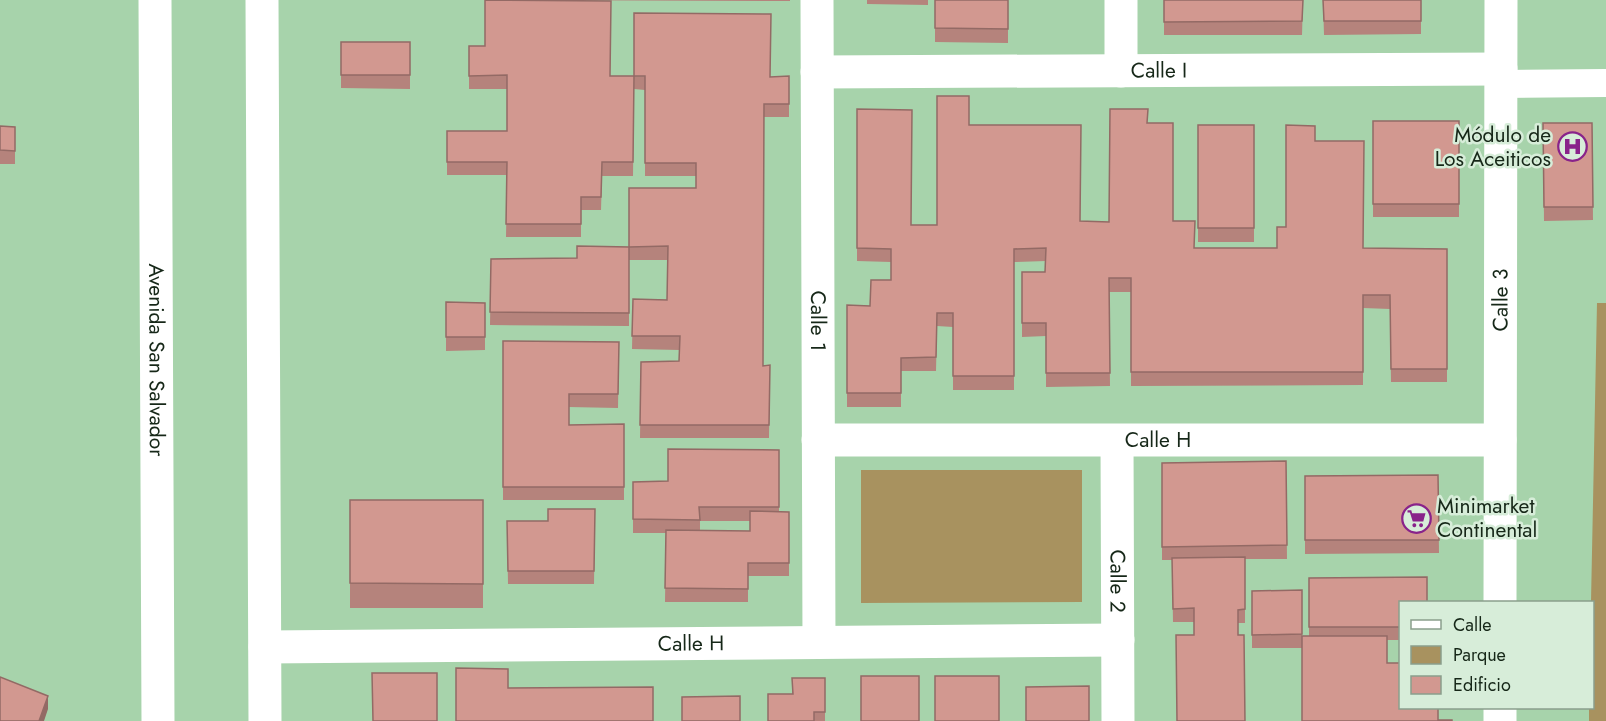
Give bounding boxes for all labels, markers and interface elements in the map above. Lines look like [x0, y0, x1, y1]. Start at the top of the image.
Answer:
street label: Calle I [1131, 55, 1187, 86]
place label: Módulo de Los Aceiticos [1435, 120, 1551, 174]
hospital icon: Módulo de Los Aceiticos [1556, 131, 1588, 163]
street label: Avenida San Salvador [141, 263, 172, 457]
street label: Calle 3 [1485, 269, 1516, 331]
street label: Calle 1 [803, 291, 833, 351]
street label: Calle H [1125, 425, 1191, 455]
place label: Minimarket Continental [1437, 491, 1537, 545]
supermarket icon: Minimarket Continental [1400, 502, 1432, 534]
street label: Calle 2 [1102, 549, 1133, 613]
legend [1399, 601, 1594, 709]
text: Calle [1453, 612, 1492, 638]
street label: Calle H [658, 628, 724, 659]
text: Parque [1453, 642, 1506, 668]
text: Edificio [1453, 672, 1511, 698]

